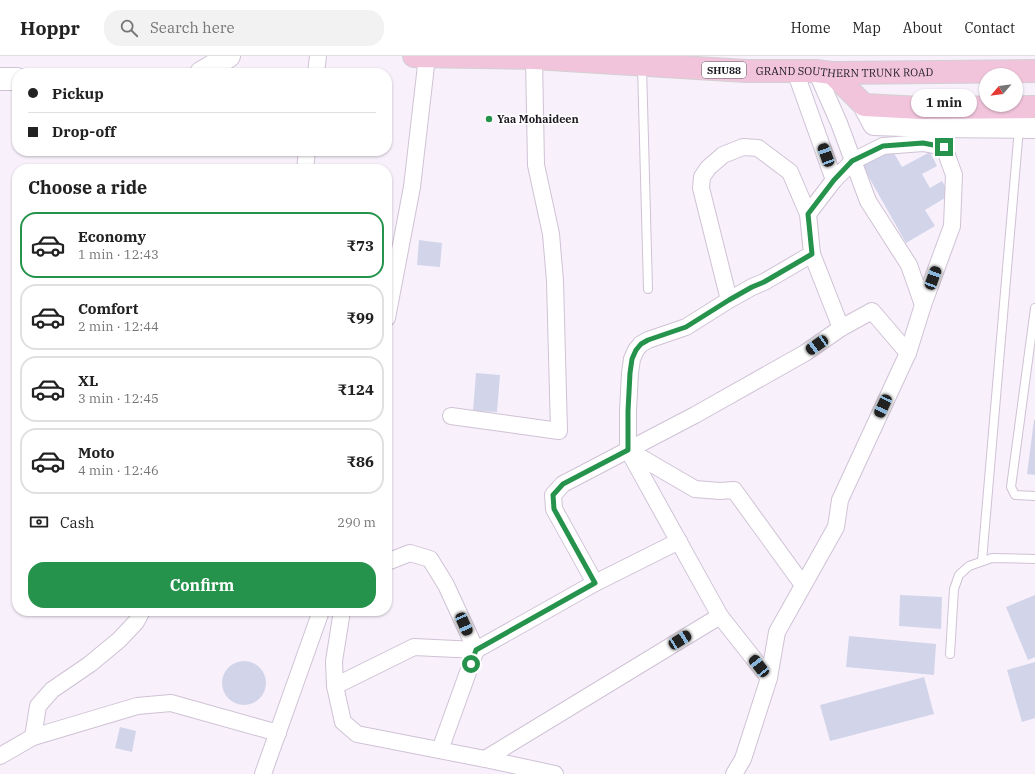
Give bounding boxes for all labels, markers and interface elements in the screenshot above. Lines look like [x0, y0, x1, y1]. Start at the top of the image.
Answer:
search box [104, 10, 384, 46]
text: Hoppr [20, 16, 80, 40]
icon: search [118, 17, 140, 39]
text: Search here [150, 18, 234, 37]
text: Home [791, 19, 830, 37]
text: Map [852, 19, 881, 37]
text: About [903, 19, 942, 37]
text: Contact [964, 19, 1015, 37]
road number: SHU88 [702, 62, 746, 78]
street label: GRAND SOUTHERN TRUNK ROAD [756, 64, 933, 80]
north arrow [979, 68, 1023, 112]
map controls [979, 68, 1023, 112]
text: Pickup [52, 84, 104, 103]
callout: 1 min [911, 89, 977, 117]
text: 1 min [926, 94, 962, 111]
place label: Yaa Mohaideen [497, 112, 579, 126]
marker: Yaa Mohaideen [484, 114, 494, 124]
text: Drop-off [52, 122, 116, 141]
route end [935, 138, 953, 156]
car [816, 142, 836, 168]
text: Choose a ride [28, 176, 147, 199]
icon: car [30, 227, 66, 263]
text: Economy [78, 227, 146, 246]
text: ₹73 [346, 236, 374, 255]
text: 1 min · 12:43 [78, 246, 159, 263]
car [923, 265, 943, 291]
icon: car [30, 299, 66, 335]
text: Comfort [78, 299, 138, 318]
text: ₹99 [346, 308, 374, 327]
text: 2 min · 12:44 [78, 318, 159, 335]
car [804, 333, 830, 357]
icon: car [30, 371, 66, 407]
text: XL [78, 371, 98, 390]
text: ₹124 [337, 380, 374, 399]
text: 3 min · 12:45 [78, 390, 159, 407]
car [872, 393, 894, 419]
icon: car [30, 443, 66, 479]
text: Moto [78, 443, 115, 462]
text: ₹86 [346, 452, 374, 471]
text: 4 min · 12:46 [78, 462, 159, 479]
icon: cash [28, 511, 50, 533]
text: Cash [60, 513, 94, 532]
text: 290 m [337, 514, 376, 531]
button: Confirm [28, 562, 376, 608]
car [454, 611, 474, 637]
car [667, 629, 693, 651]
car [747, 653, 771, 679]
route start [462, 655, 480, 673]

